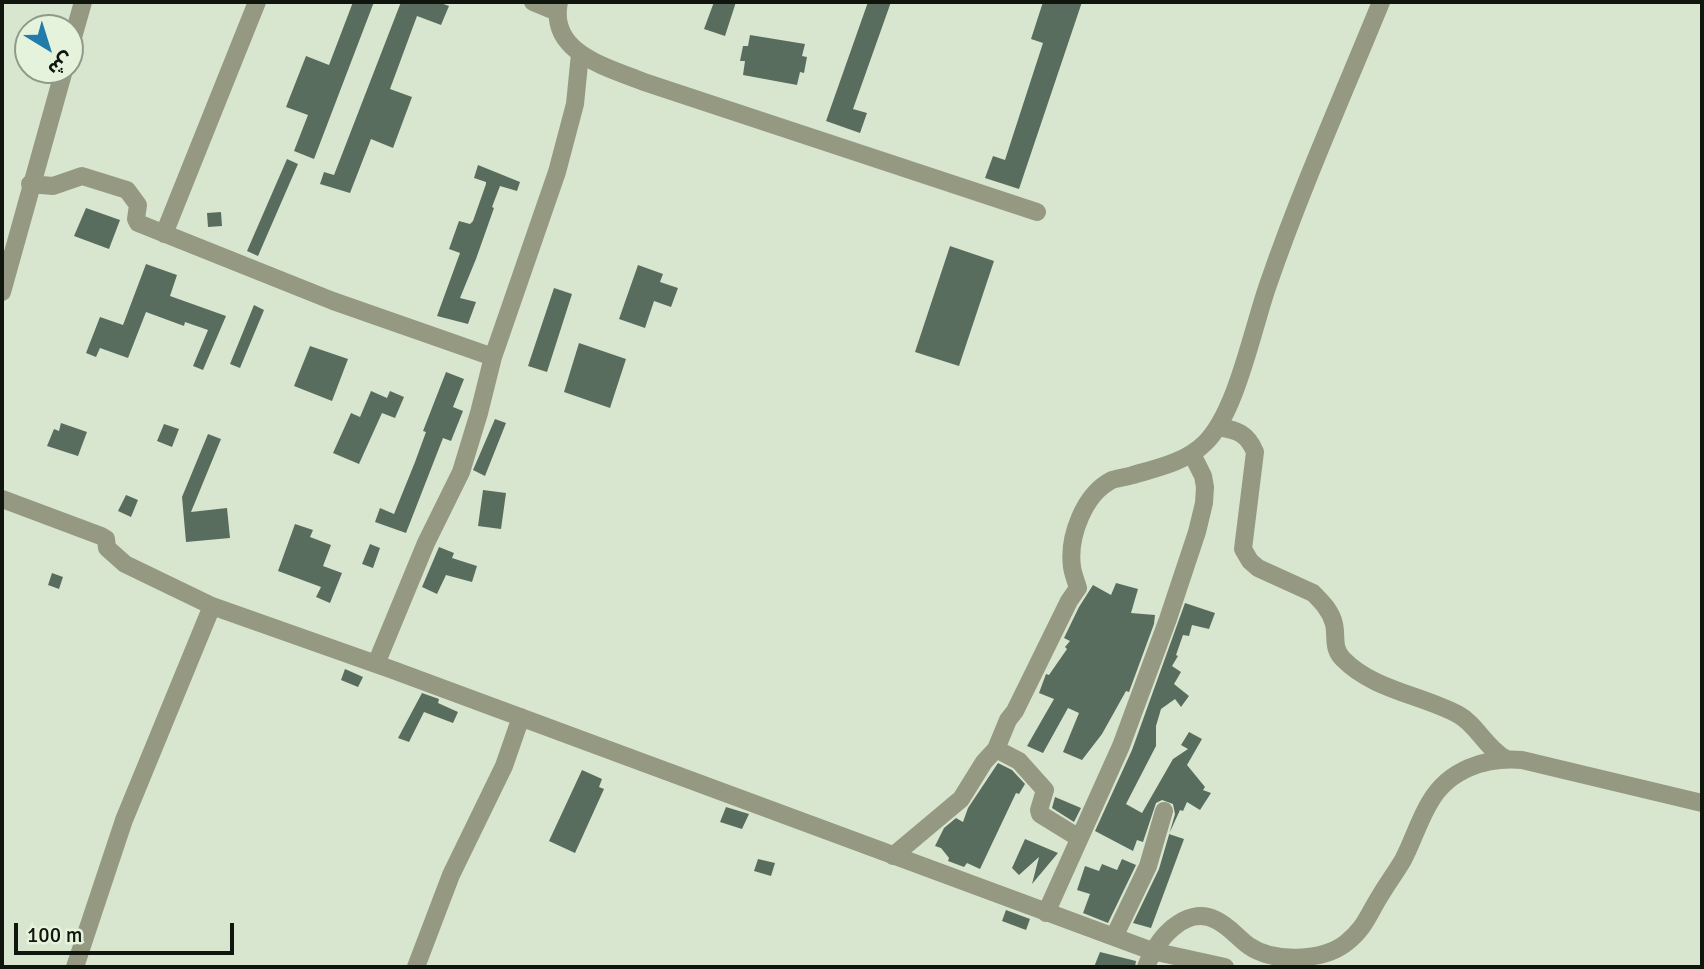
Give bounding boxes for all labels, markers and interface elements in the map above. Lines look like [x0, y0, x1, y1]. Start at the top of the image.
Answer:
north arrow [14, 14, 84, 84]
text: ش [43, 47, 78, 81]
scale bar [18, 909, 238, 953]
text: 100 m [27, 922, 82, 948]

